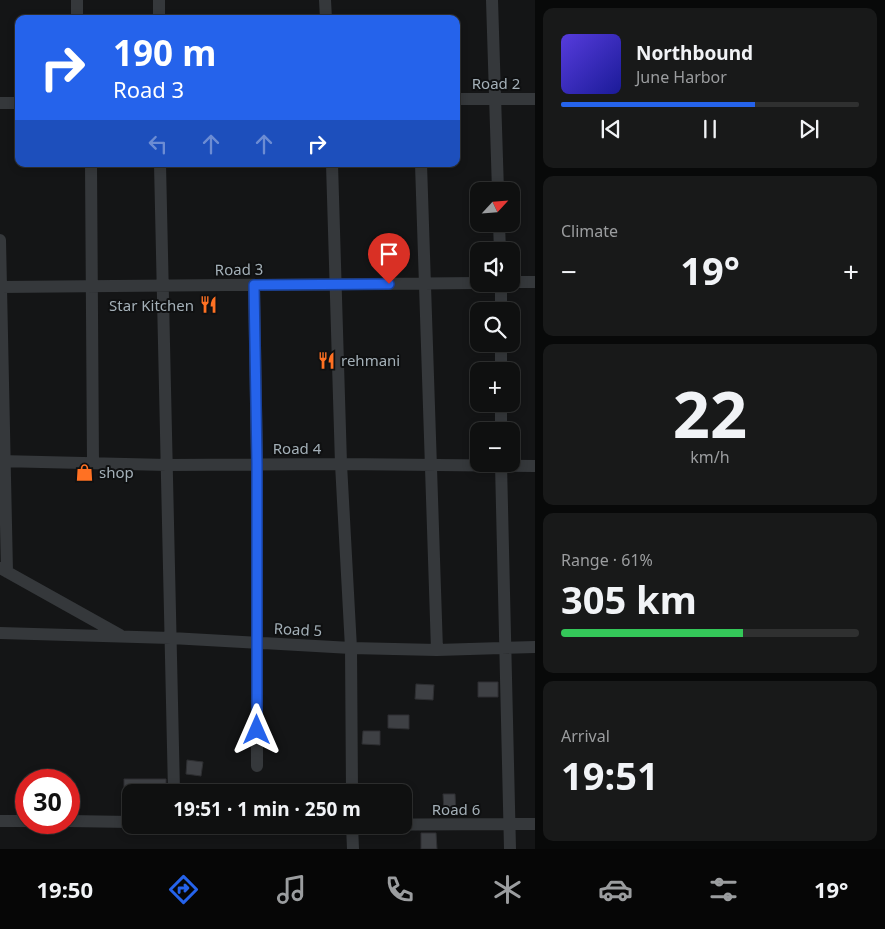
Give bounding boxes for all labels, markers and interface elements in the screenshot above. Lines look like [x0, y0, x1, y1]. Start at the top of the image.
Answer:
text: 190 m [113, 29, 216, 76]
icon: right [30, 35, 95, 100]
text: Northbound [636, 40, 753, 66]
text: June Harbor [636, 66, 727, 88]
street label: Road 2 [472, 73, 520, 93]
text: Road 3 [113, 74, 184, 104]
icon: previous [597, 115, 625, 143]
icon: pause [696, 115, 724, 143]
icon: next [795, 115, 823, 143]
icon: left [144, 130, 172, 158]
icon: ahead [197, 130, 225, 158]
icon: ahead [250, 130, 278, 158]
icon: right [303, 130, 331, 158]
north arrow [470, 182, 520, 232]
map controls [470, 182, 520, 472]
text: Climate [561, 220, 618, 242]
pin [368, 233, 410, 284]
icon: arrive [375, 240, 403, 268]
button: sound [470, 242, 520, 292]
text: 19° [680, 244, 740, 296]
text: − [561, 252, 577, 290]
text: + [843, 252, 859, 290]
street label: Road 3 [215, 259, 263, 279]
place label: Star Kitchen [109, 295, 194, 315]
restaurant icon: Star Kitchen [198, 295, 218, 315]
button: search [470, 302, 520, 352]
restaurant icon: rehmani [317, 350, 337, 370]
place label: rehmani [341, 350, 400, 370]
button: + [470, 362, 520, 412]
text: 22 [673, 369, 747, 457]
button: − [470, 422, 520, 472]
street label: Road 4 [273, 438, 322, 458]
text: km/h [690, 446, 730, 468]
shop icon: shop [75, 462, 95, 482]
place label: shop [99, 462, 134, 482]
text: Range · 61% [561, 549, 653, 571]
text: 305 km [561, 573, 697, 625]
street label: Road 5 [273, 618, 323, 640]
position arrow [230, 703, 282, 755]
text: Arrival [561, 725, 610, 747]
text: 19:51 [561, 749, 659, 801]
speed limit sign: 30 [15, 769, 80, 834]
text: 19:51 · 1 min · 250 m [173, 796, 361, 822]
street label: Road 6 [432, 799, 480, 819]
icon: directions [166, 872, 201, 907]
icon: music [274, 872, 309, 907]
icon: phone [382, 872, 417, 907]
icon: climate [490, 872, 525, 907]
icon: car [598, 872, 633, 907]
icon: filters [706, 872, 741, 907]
text: 19:50 [36, 874, 93, 904]
text: 19° [814, 874, 848, 904]

